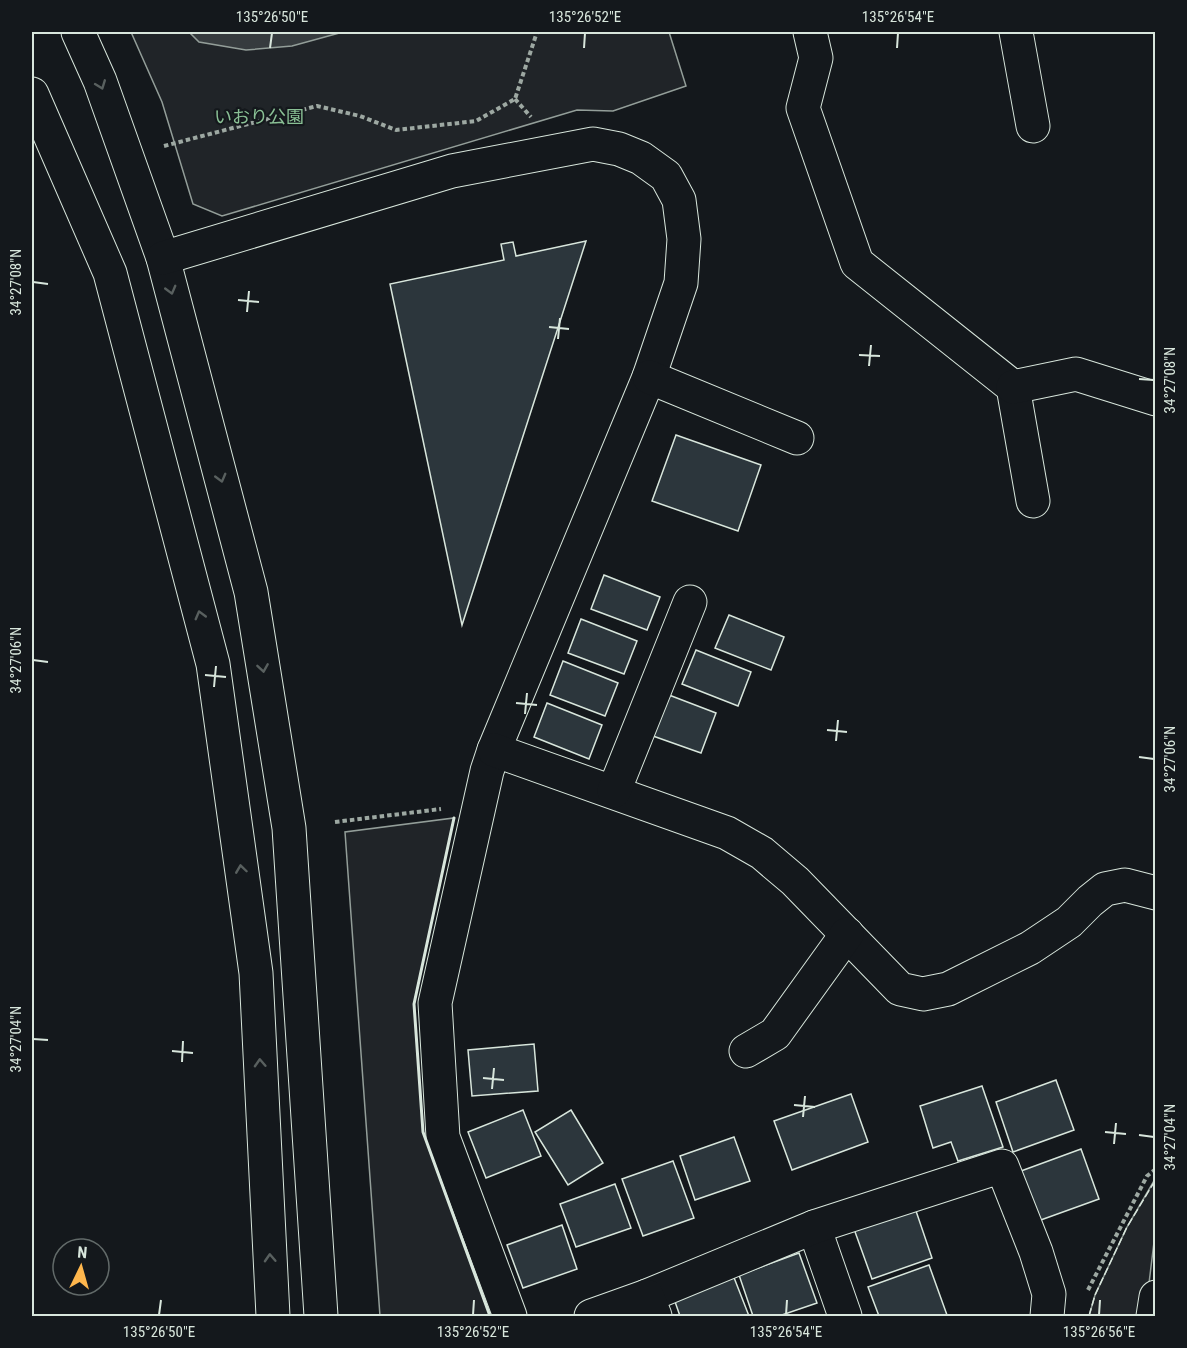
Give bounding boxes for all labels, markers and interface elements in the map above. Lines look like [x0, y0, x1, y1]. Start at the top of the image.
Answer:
text: 135°26'50"E [236, 8, 308, 26]
text: 135°26'52"E [549, 8, 621, 26]
text: 135°26'54"E [862, 8, 934, 26]
one-way arrow [94, 79, 107, 90]
park label: いおり公園 [214, 106, 304, 127]
text: 34°27'08"N [7, 249, 25, 315]
one-way arrow [164, 284, 176, 294]
text: 34°27'08"N [1161, 347, 1179, 413]
one-way arrow [214, 473, 227, 483]
one-way arrow [195, 610, 207, 621]
text: 34°27'06"N [7, 627, 25, 693]
one-way arrow [257, 663, 269, 673]
text: 34°27'06"N [1161, 726, 1179, 792]
one-way arrow [236, 865, 248, 874]
text: 34°27'04"N [7, 1006, 25, 1072]
one-way arrow [254, 1059, 267, 1068]
text: 34°27'04"N [1161, 1104, 1179, 1170]
north arrow [51, 1237, 111, 1297]
text: N [77, 1243, 88, 1262]
one-way arrow [264, 1254, 277, 1263]
text: 135°26'50"E [123, 1323, 195, 1341]
text: 135°26'52"E [437, 1323, 509, 1341]
text: 135°26'54"E [750, 1323, 822, 1341]
text: 135°26'56"E [1063, 1323, 1135, 1341]

